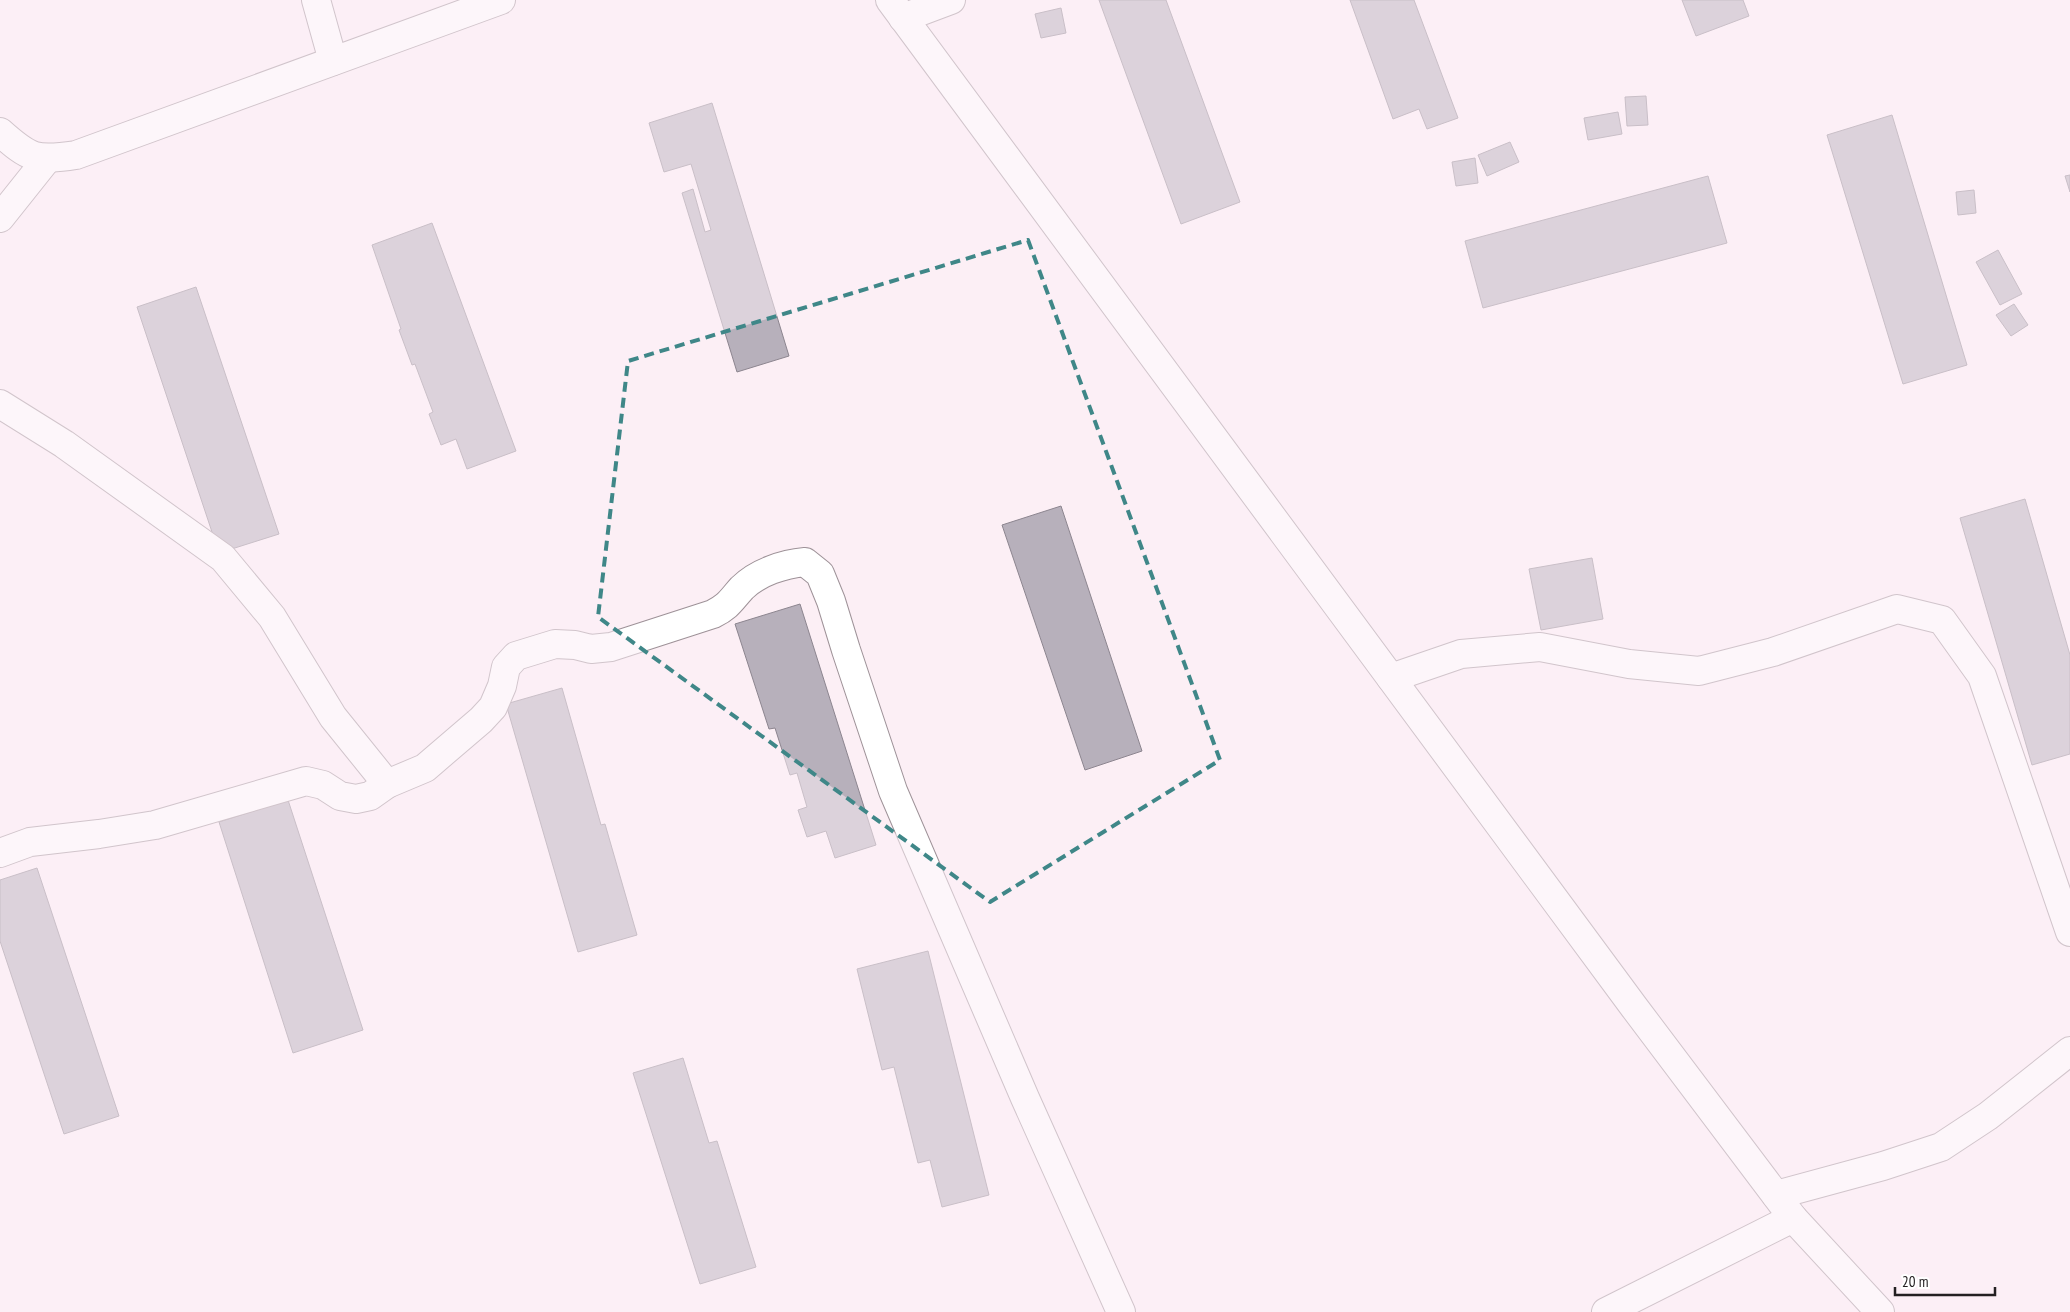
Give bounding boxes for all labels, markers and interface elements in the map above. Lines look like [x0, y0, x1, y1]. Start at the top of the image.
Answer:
scale bar [1895, 1264, 1995, 1296]
text: 20 m [1902, 1272, 1928, 1291]

